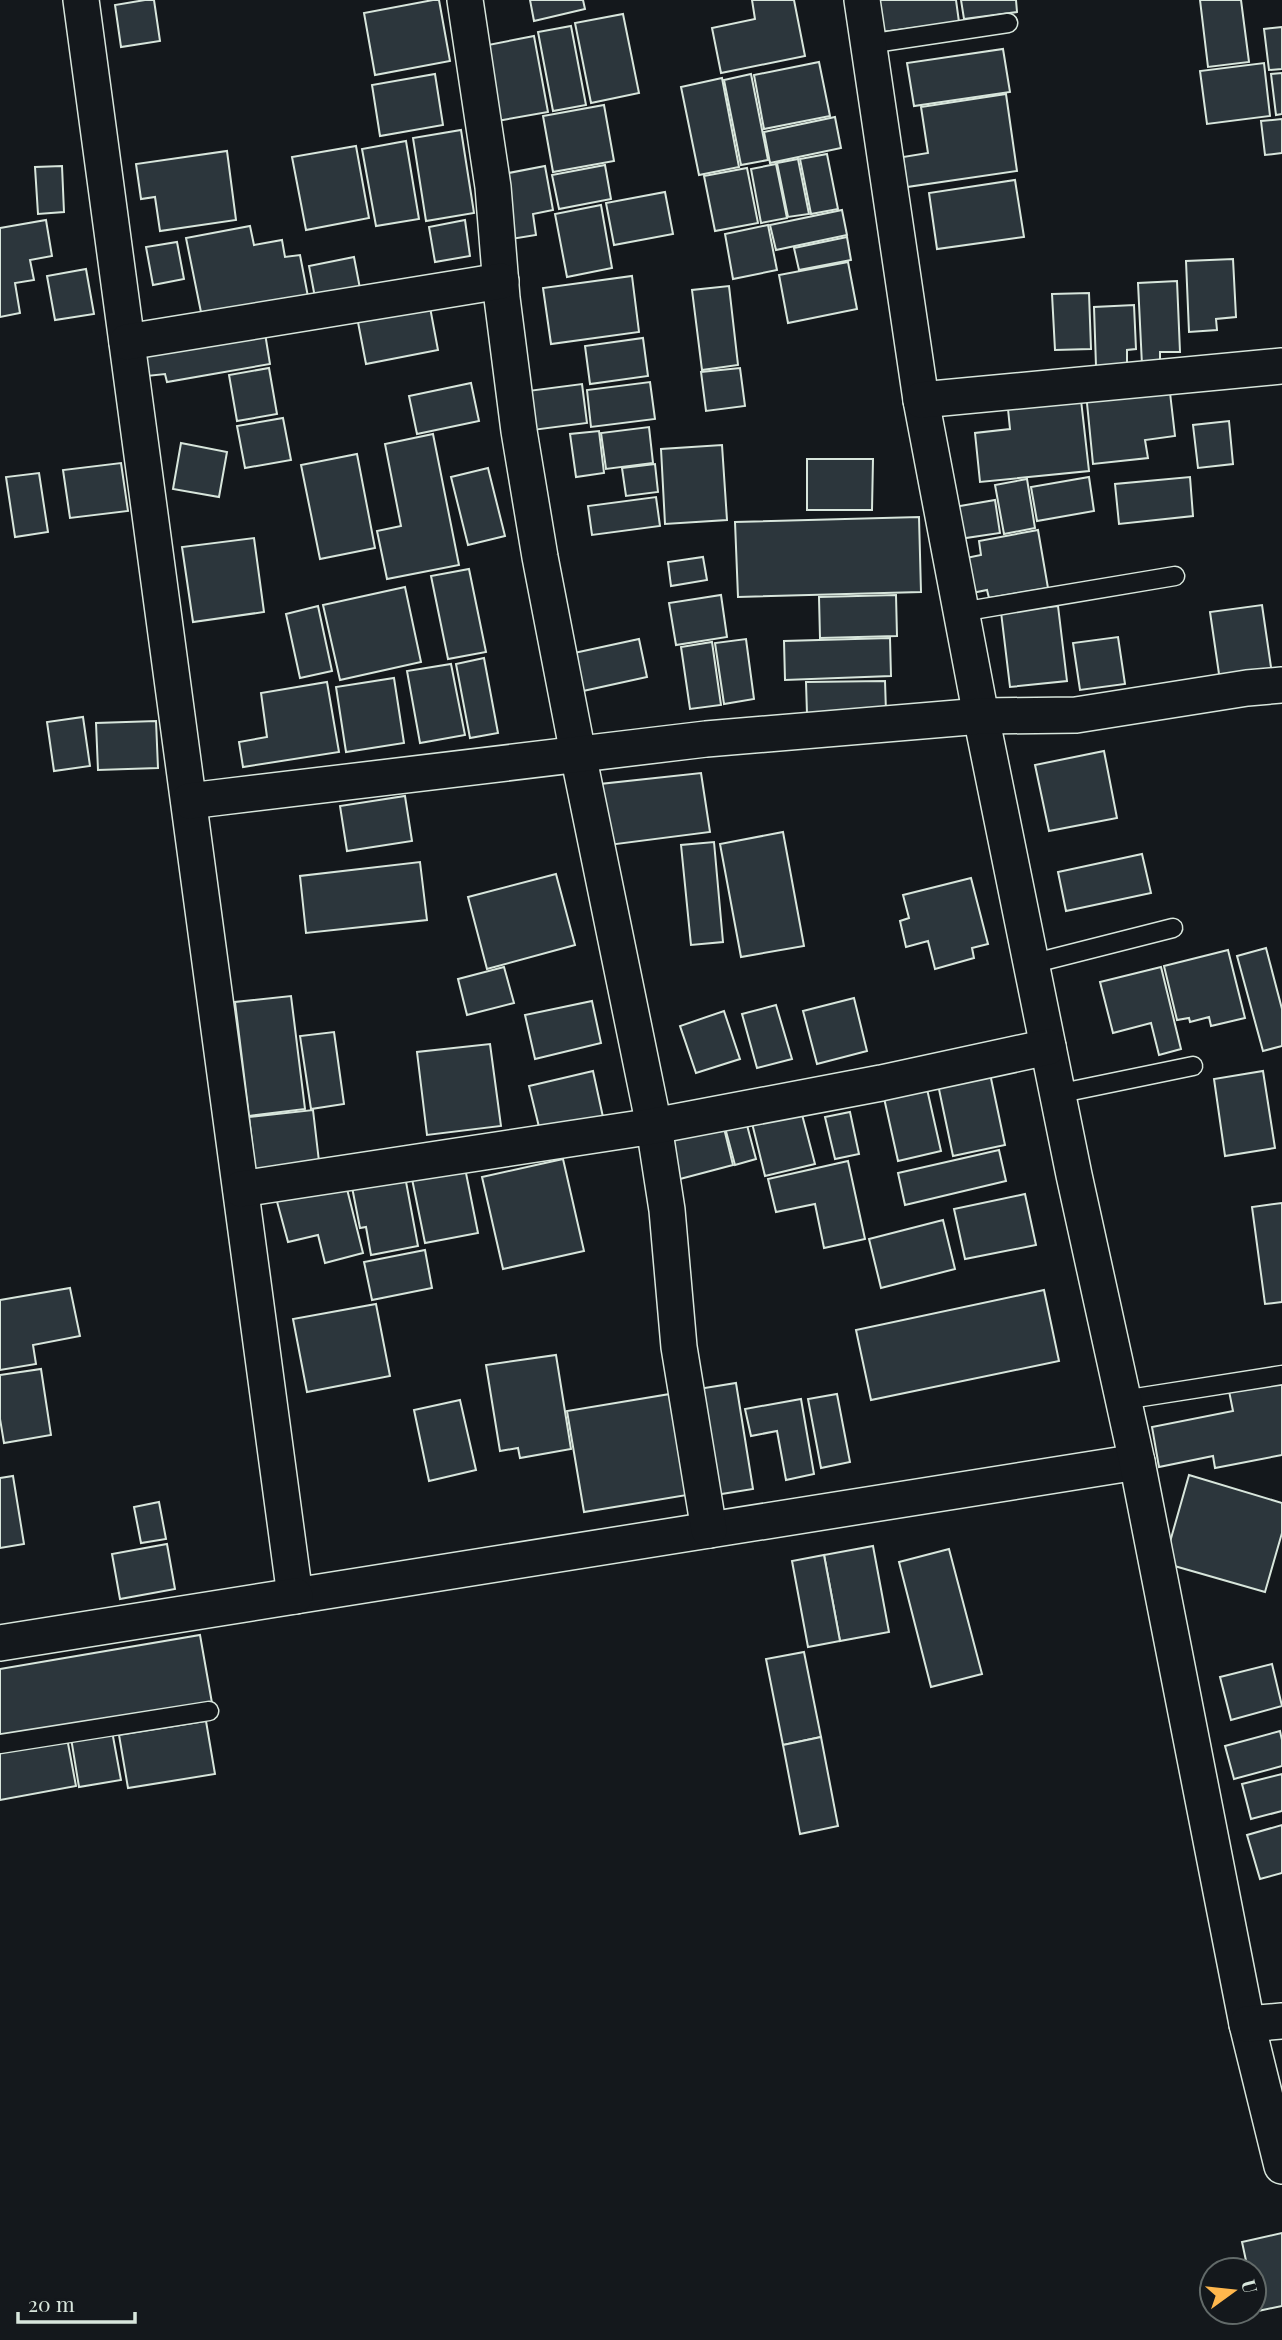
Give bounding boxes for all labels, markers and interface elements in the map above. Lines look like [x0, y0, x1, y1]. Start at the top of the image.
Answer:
north arrow [1198, 2256, 1268, 2326]
text: U [1236, 2277, 1265, 2296]
scale bar [18, 2280, 135, 2324]
text: 20 m [28, 2289, 75, 2317]

